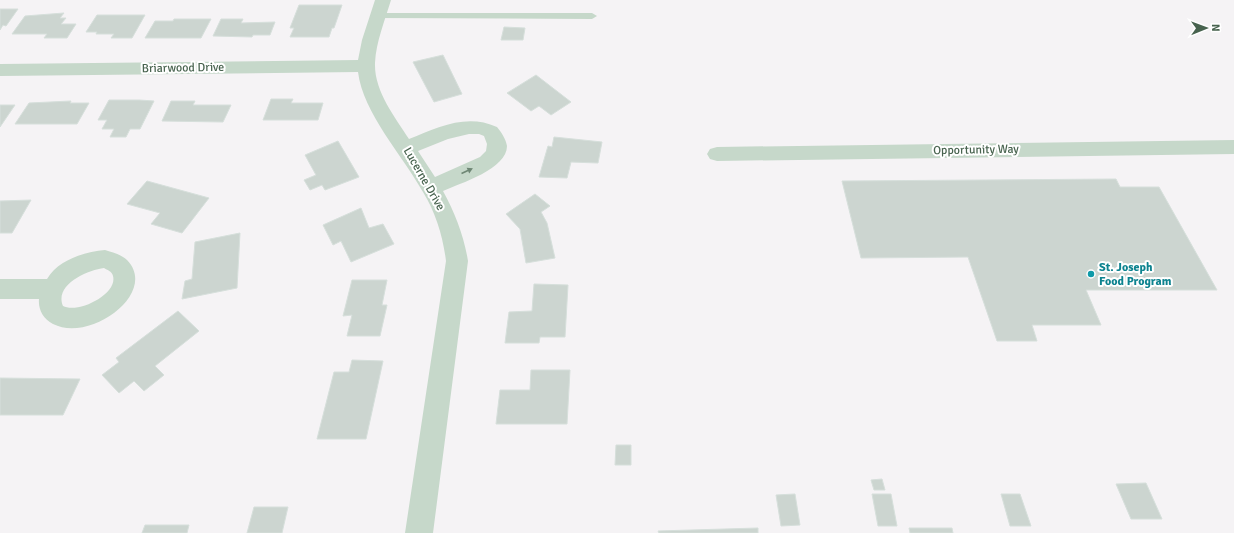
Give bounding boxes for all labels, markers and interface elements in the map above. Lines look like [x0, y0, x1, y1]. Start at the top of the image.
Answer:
north arrow [1186, 8, 1226, 48]
text: N [1209, 24, 1222, 32]
street label: Briarwood Drive [142, 60, 224, 76]
street label: Opportunity Way [933, 142, 1019, 158]
street label: Lucerne Drive [400, 145, 448, 213]
one-way arrow [461, 168, 473, 174]
place label: St. Joseph Food Program [1099, 260, 1172, 289]
marker: St. Joseph Food Program [1086, 269, 1096, 279]

